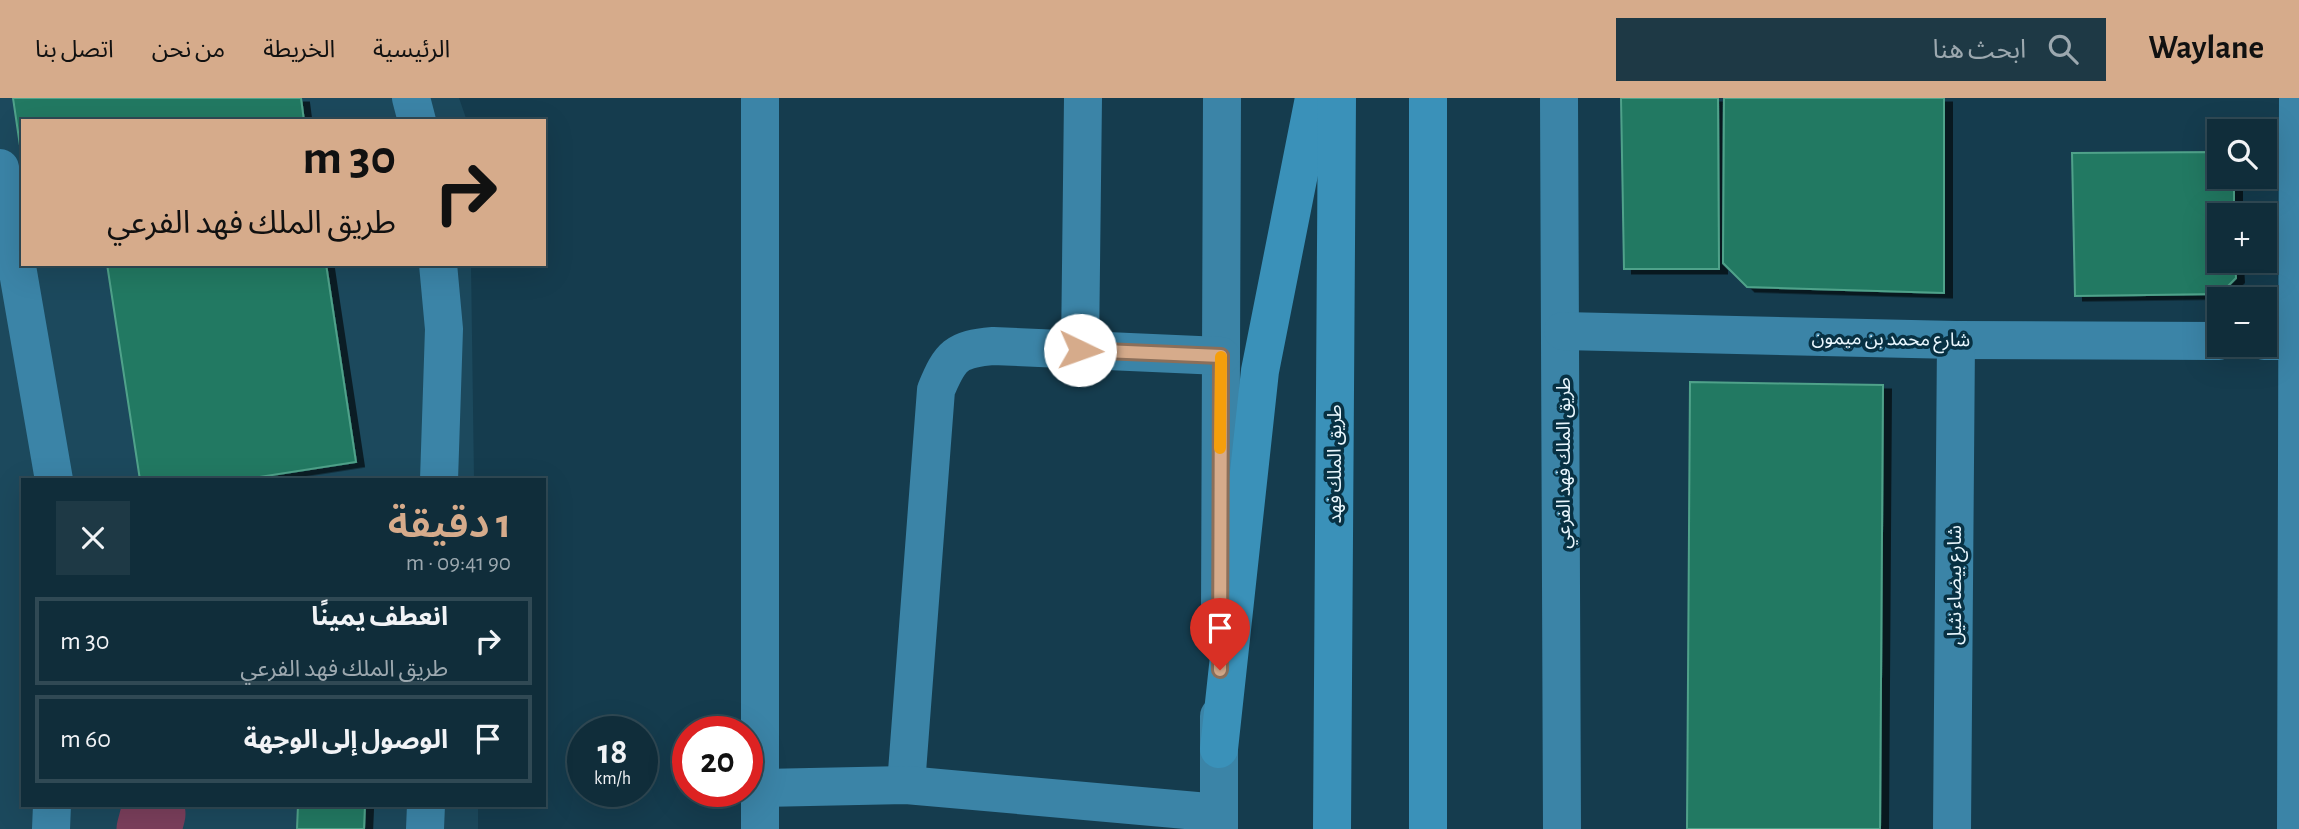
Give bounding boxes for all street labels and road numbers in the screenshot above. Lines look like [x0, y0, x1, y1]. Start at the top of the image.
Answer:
street label: شارع محمد بن ميمون [1811, 329, 1970, 353]
street label: طريق الملك فهد الفرعي [1555, 377, 1578, 549]
street label: طريق الملك فهد [1326, 404, 1346, 524]
street label: شارع بيضاء نثيل [1946, 525, 1968, 645]

